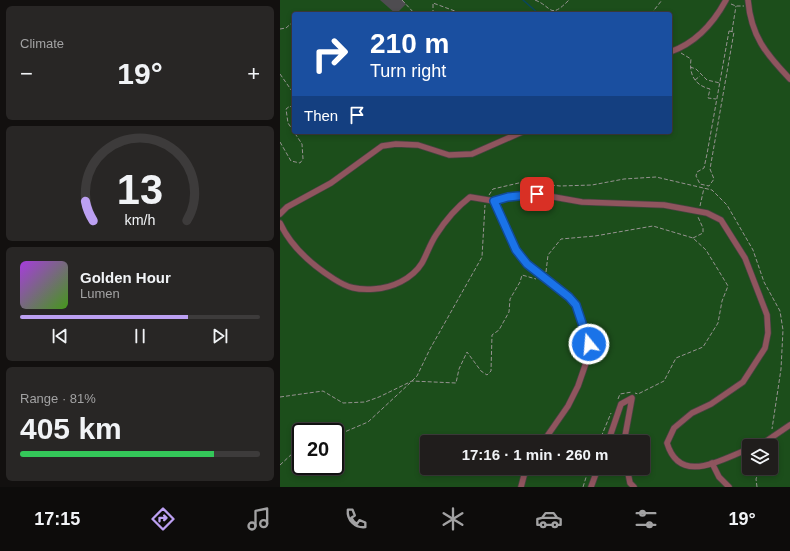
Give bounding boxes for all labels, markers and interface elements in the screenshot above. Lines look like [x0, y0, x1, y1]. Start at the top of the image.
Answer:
icon: right [304, 28, 356, 80]
text: 210 m [370, 28, 449, 59]
text: Climate [20, 36, 64, 51]
text: 19° [117, 57, 163, 90]
text: − [20, 61, 33, 86]
text: + [247, 61, 260, 86]
text: Turn right [370, 61, 446, 81]
icon: arrive [346, 104, 368, 126]
text: Then [304, 107, 338, 124]
text: 13 [117, 166, 163, 213]
pin [520, 177, 554, 211]
icon: arrive [526, 183, 548, 205]
text: km/h [125, 212, 156, 228]
text: Golden Hour [80, 269, 171, 286]
text: Lumen [80, 286, 120, 301]
position arrow [568, 323, 610, 365]
icon: previous [49, 325, 71, 347]
icon: pause [129, 325, 151, 347]
icon: next [209, 325, 231, 347]
text: Range · 81% [20, 391, 96, 406]
text: 405 km [20, 412, 122, 445]
speed limit sign: 20 [292, 423, 344, 475]
map controls [742, 439, 778, 475]
button: layers [742, 439, 778, 475]
text: 17:16 · 1 min · 260 m [462, 446, 608, 463]
icon: directions [149, 505, 177, 533]
icon: music [245, 505, 273, 533]
icon: phone [342, 505, 370, 533]
icon: climate [439, 505, 467, 533]
icon: car [535, 505, 563, 533]
icon: filters [632, 505, 660, 533]
text: 17:15 [34, 509, 80, 529]
text: 19° [728, 509, 756, 529]

